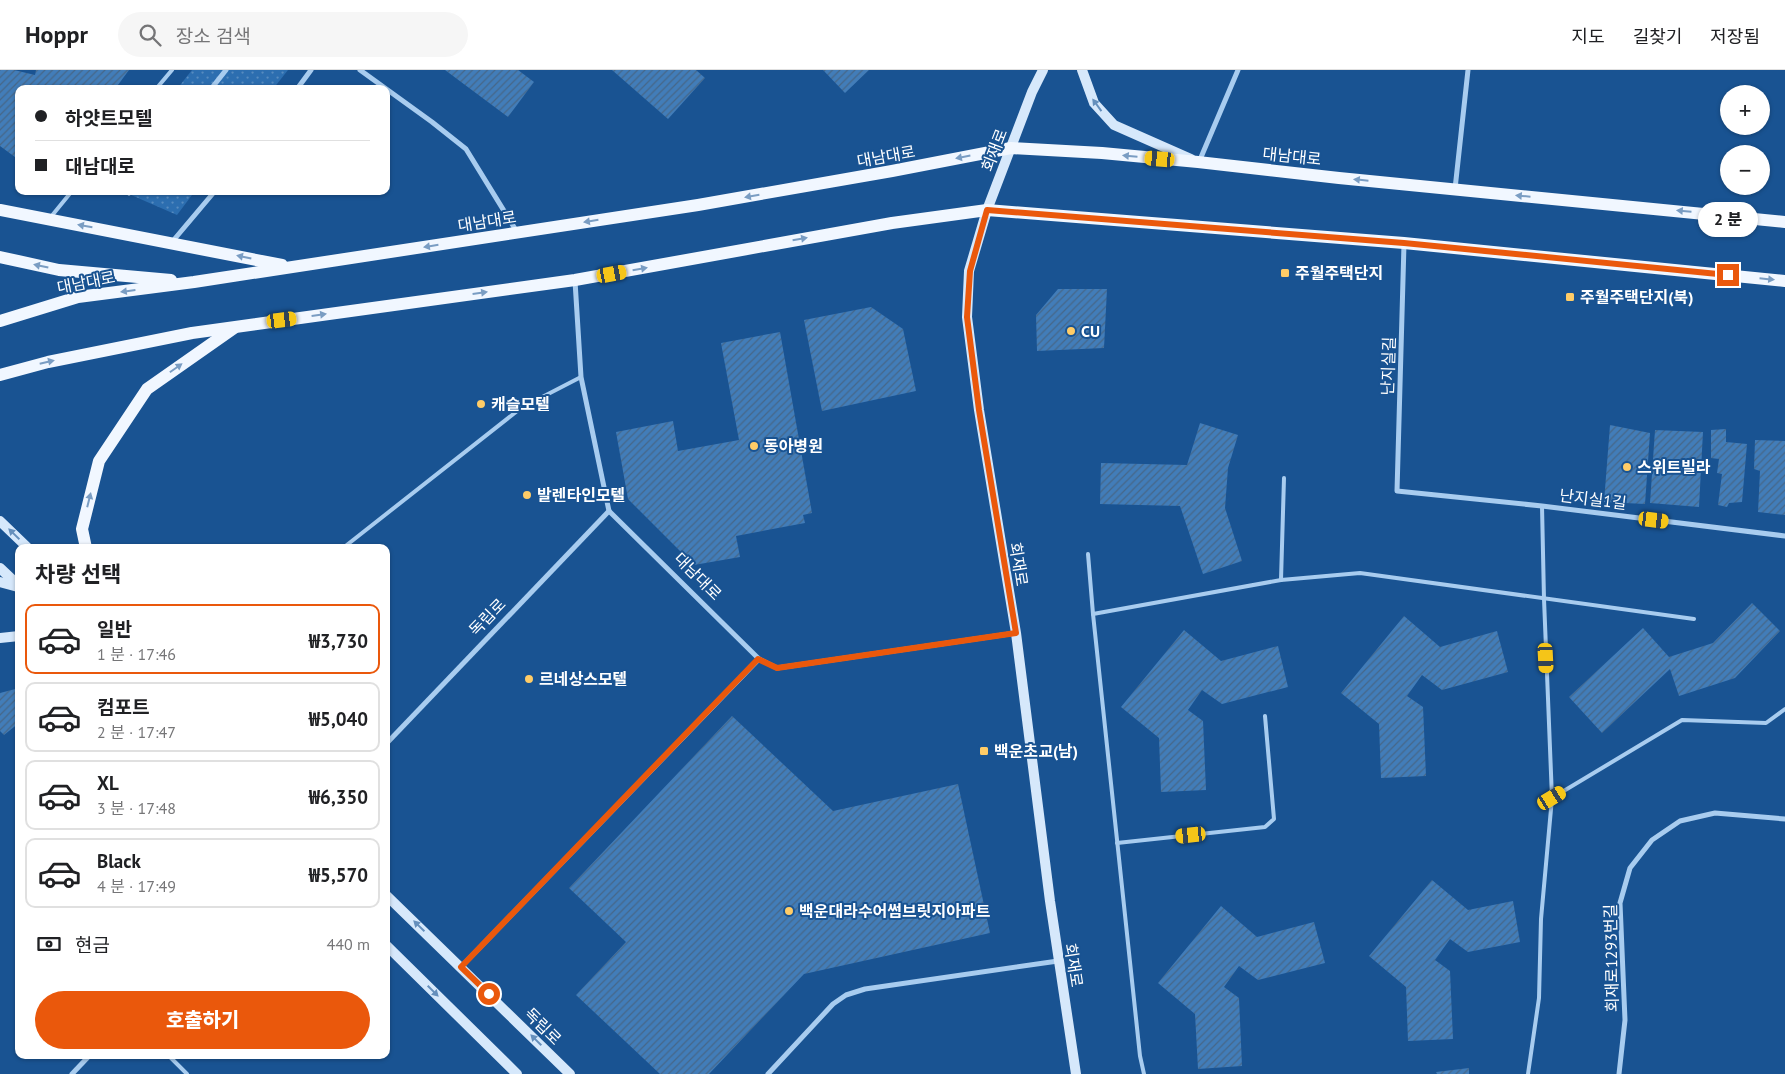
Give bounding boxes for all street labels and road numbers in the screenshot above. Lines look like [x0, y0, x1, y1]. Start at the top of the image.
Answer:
street label: 회재로 [977, 126, 1011, 174]
street label: 대남대로 [855, 141, 917, 171]
street label: 대남대로 [1262, 143, 1323, 169]
street label: 대남대로 [456, 206, 518, 235]
street label: 대남대로 [55, 267, 117, 297]
street label: 난지실길 [1377, 336, 1399, 396]
street label: 난지실1길 [1558, 485, 1628, 513]
street label: 회재로 [1006, 541, 1032, 588]
street label: 대남대로 [670, 548, 726, 604]
street label: 독립로 [464, 594, 510, 640]
street label: 회재로1293번길 [1600, 904, 1622, 1012]
street label: 회재로 [1061, 942, 1087, 989]
street label: 독립로 [520, 1003, 566, 1049]

